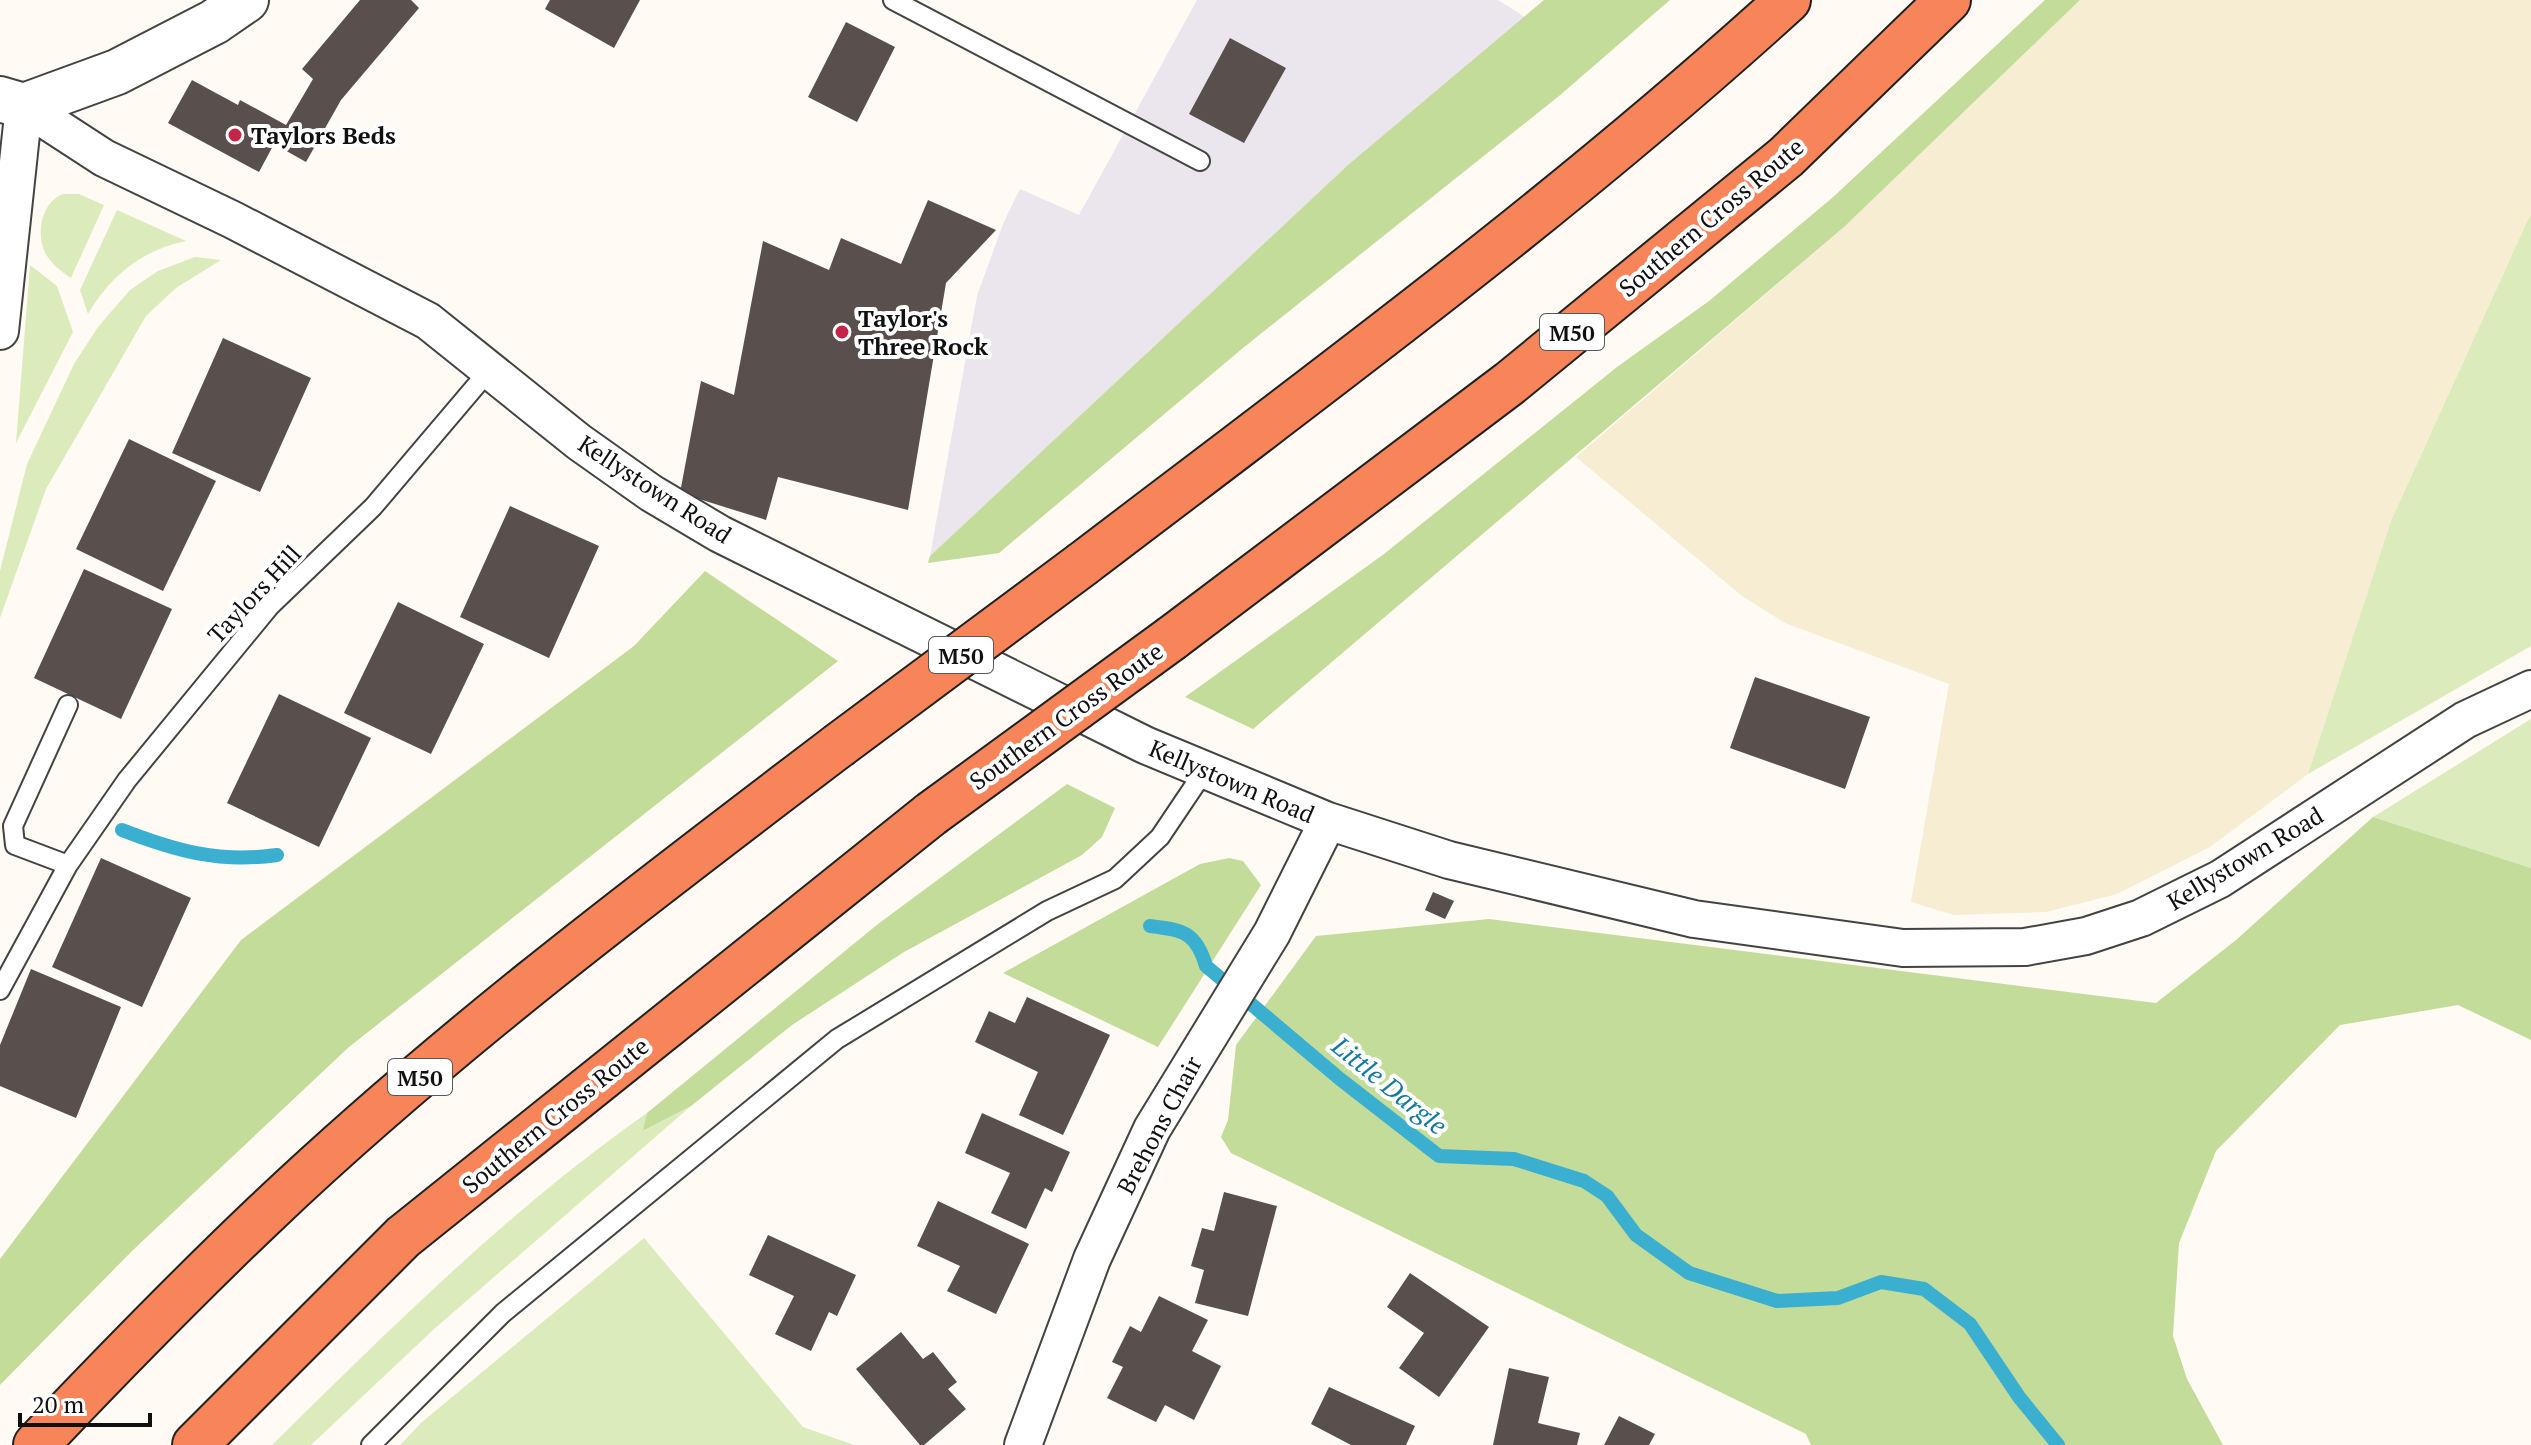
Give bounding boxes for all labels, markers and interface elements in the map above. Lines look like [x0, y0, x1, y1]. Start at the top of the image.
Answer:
place label: Taylors Beds [251, 119, 396, 151]
marker: Taylors Beds [226, 126, 244, 144]
street label: Southern Cross Route [1612, 130, 1810, 304]
place label: Taylor's Three Rock [858, 302, 988, 362]
road number: M50 [1540, 314, 1604, 350]
marker: Taylor's Three Rock [833, 323, 851, 341]
street label: Kellystown Road [572, 428, 738, 550]
street label: Taylors Hill [200, 538, 308, 650]
street label: Southern Cross Route [963, 635, 1169, 797]
road number: M50 [929, 637, 993, 673]
street label: Kellystown Road [1145, 732, 1319, 830]
street label: Kellystown Road [2161, 799, 2329, 917]
water label: Little Dargle [1325, 1028, 1454, 1142]
street label: Southern Cross Route [455, 1030, 655, 1200]
street label: Brehons Chair [1109, 1050, 1209, 1200]
road number: M50 [388, 1059, 452, 1095]
scale bar [20, 1377, 150, 1427]
text: 20 m [32, 1388, 84, 1420]

